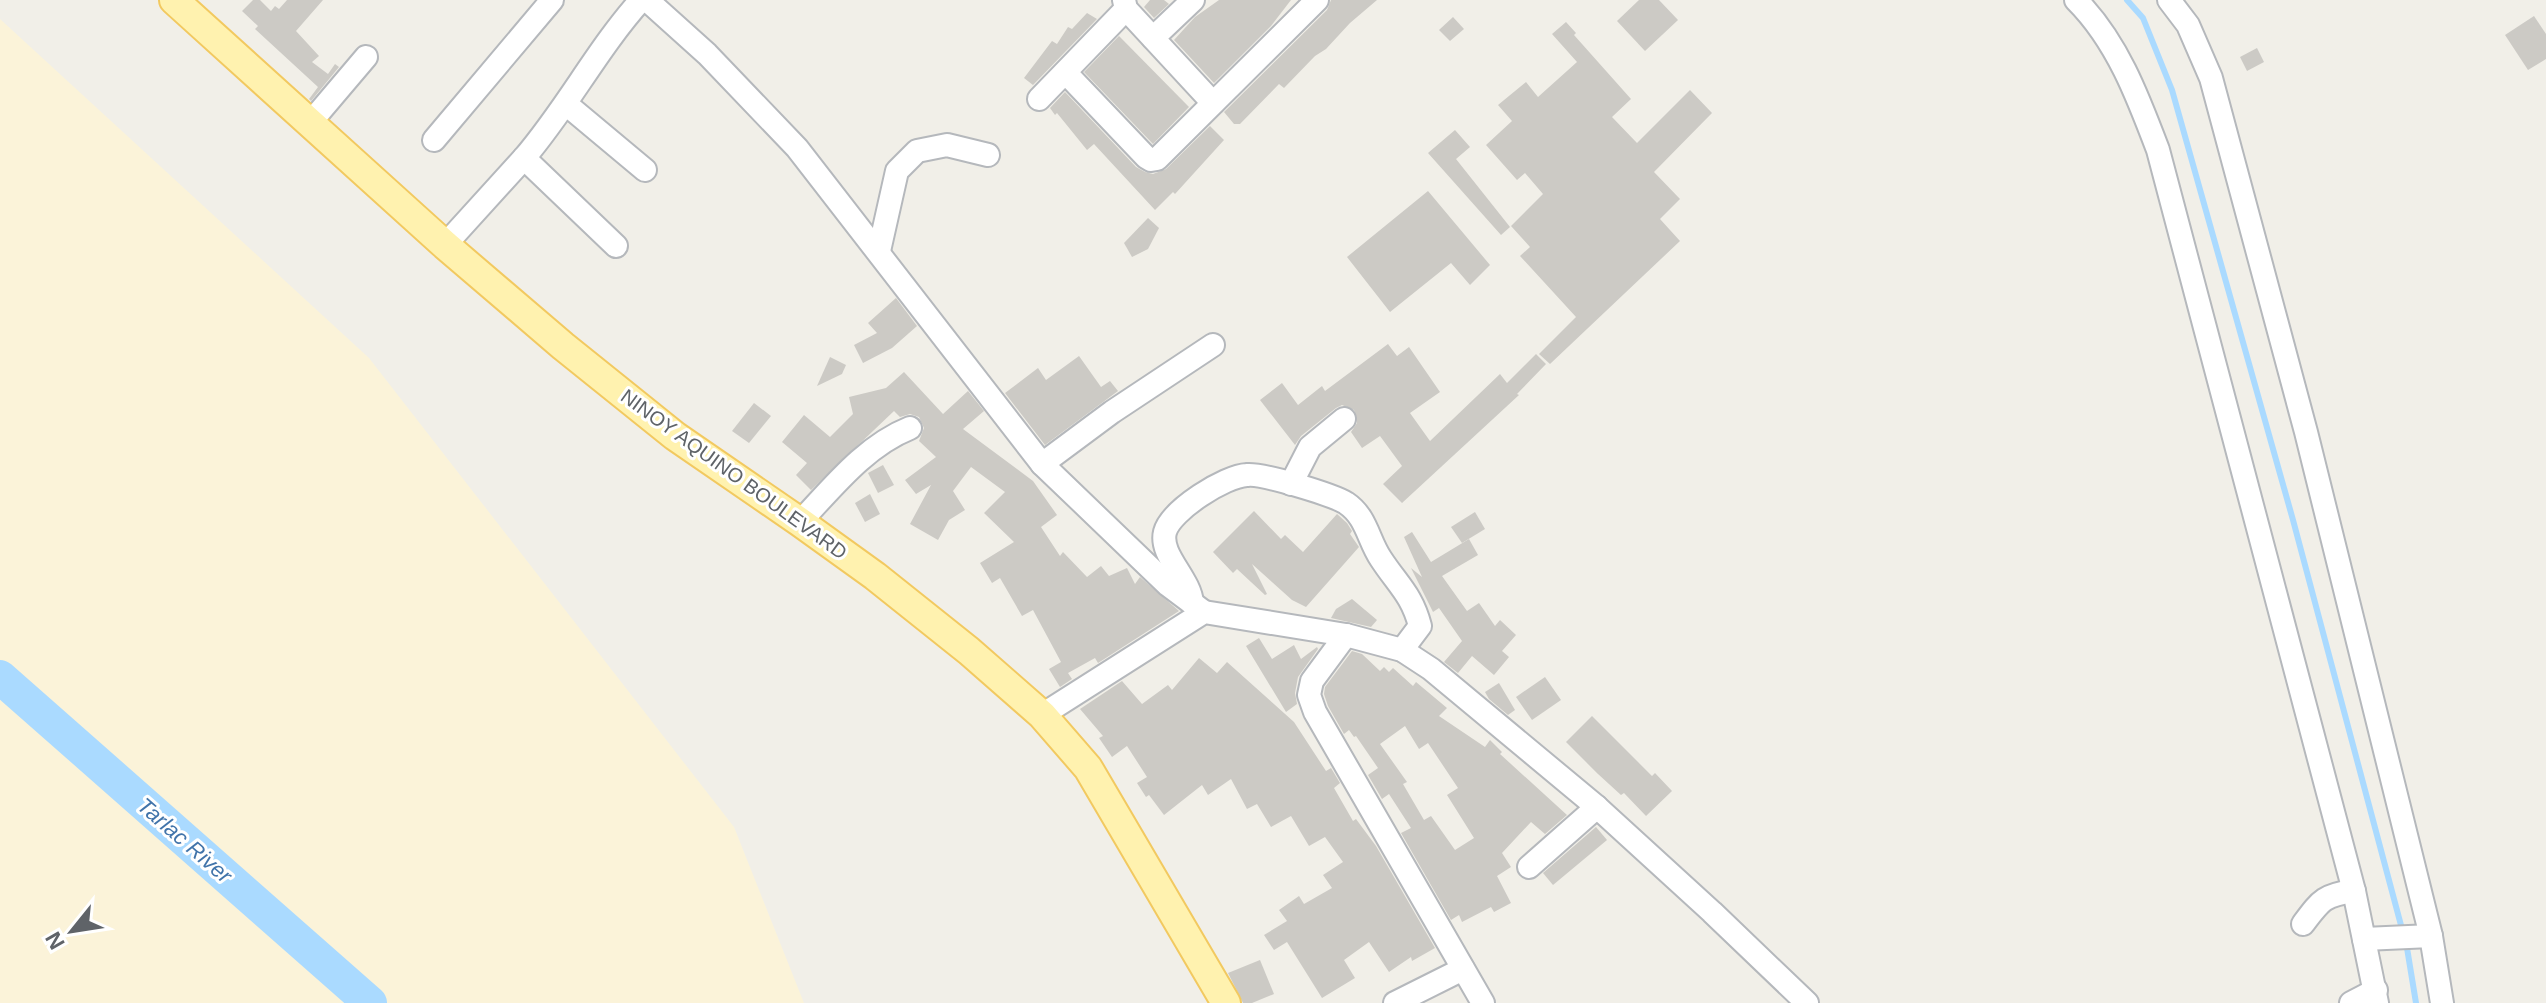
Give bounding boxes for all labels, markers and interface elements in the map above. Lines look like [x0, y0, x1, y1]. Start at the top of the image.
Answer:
street label: NINOY AQUINO BOULEVARD [617, 385, 851, 563]
water label: Tarlac River [132, 793, 238, 889]
north arrow [32, 891, 112, 971]
text: N [40, 928, 70, 954]

